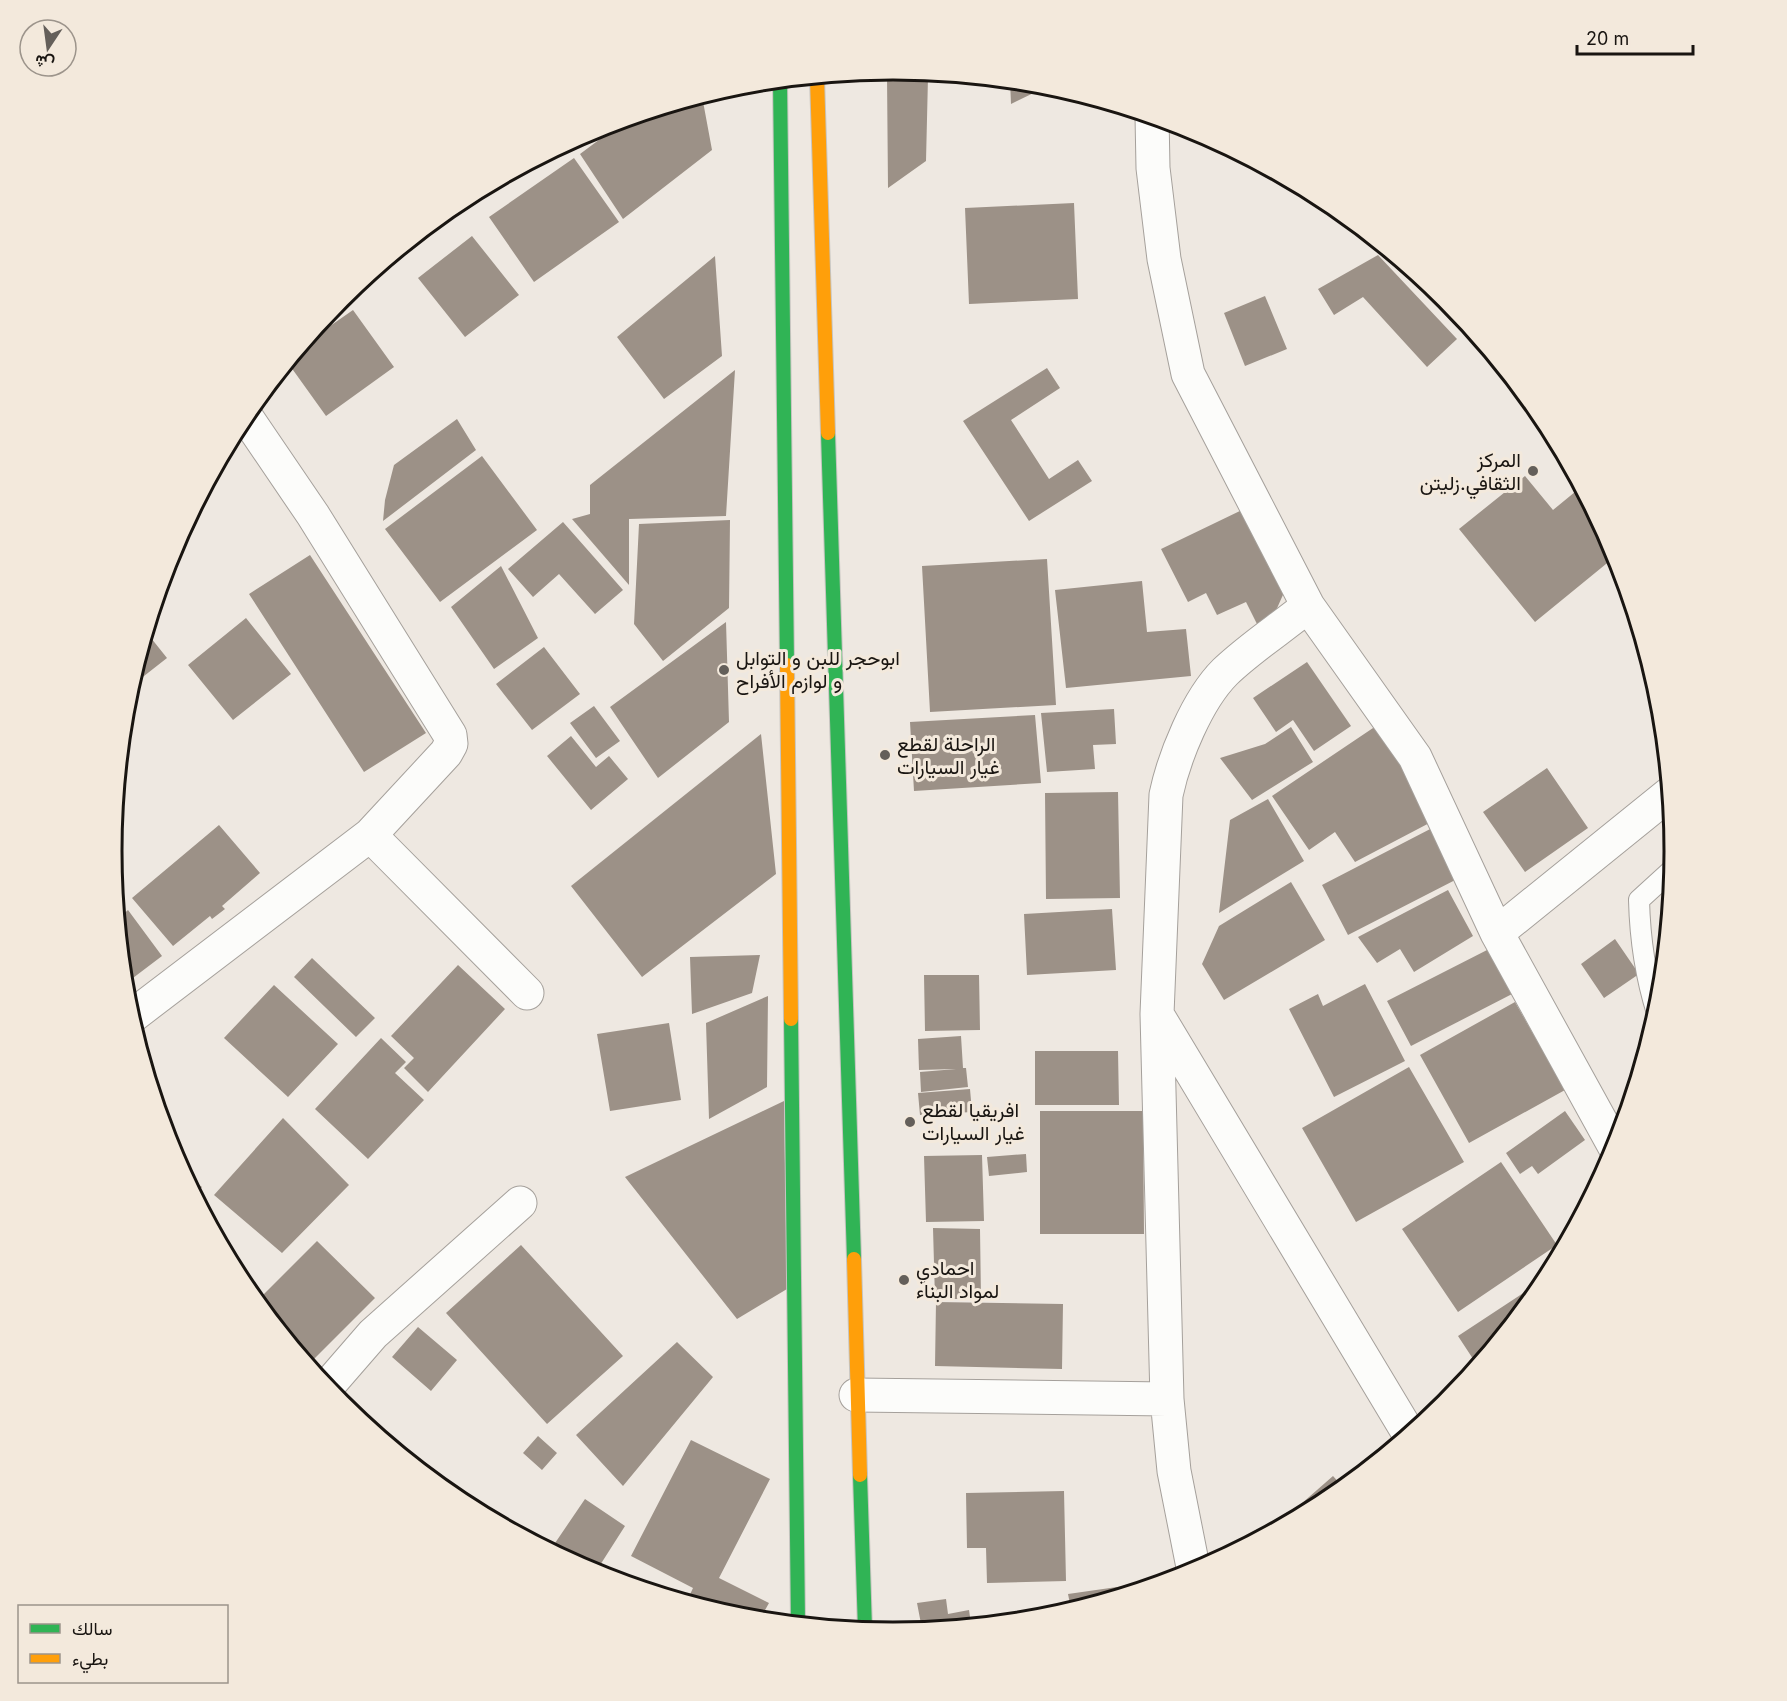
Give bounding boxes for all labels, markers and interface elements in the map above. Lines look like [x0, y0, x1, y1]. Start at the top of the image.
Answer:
north arrow [18, 18, 78, 78]
scale bar [1577, 18, 1692, 56]
text: 20 m [1586, 28, 1629, 49]
text: ش [33, 51, 56, 75]
place label: المركز الثقافي.زليتن [1420, 448, 1521, 500]
marker: المركز الثقافي.زليتن [1526, 464, 1540, 478]
place label: ابوحجر للبن و التوابل و لوازم الأفراح [736, 646, 900, 695]
marker: ابوحجر للبن و التوابل و لوازم الأفراح [717, 663, 731, 677]
place label: الراحلة لقطع غيار السيارات [897, 732, 1000, 780]
marker: الراحلة لقطع غيار السيارات [878, 748, 892, 762]
place label: افريقيا لقطع غيار السيارات [922, 1098, 1025, 1146]
marker: افريقيا لقطع غيار السيارات [903, 1115, 917, 1129]
place label: احمادي لمواد البناء [916, 1256, 999, 1304]
marker: احمادي لمواد البناء [897, 1273, 911, 1287]
legend [18, 1605, 228, 1683]
text: سالك [72, 1618, 112, 1639]
text: بطيء [72, 1648, 108, 1674]

